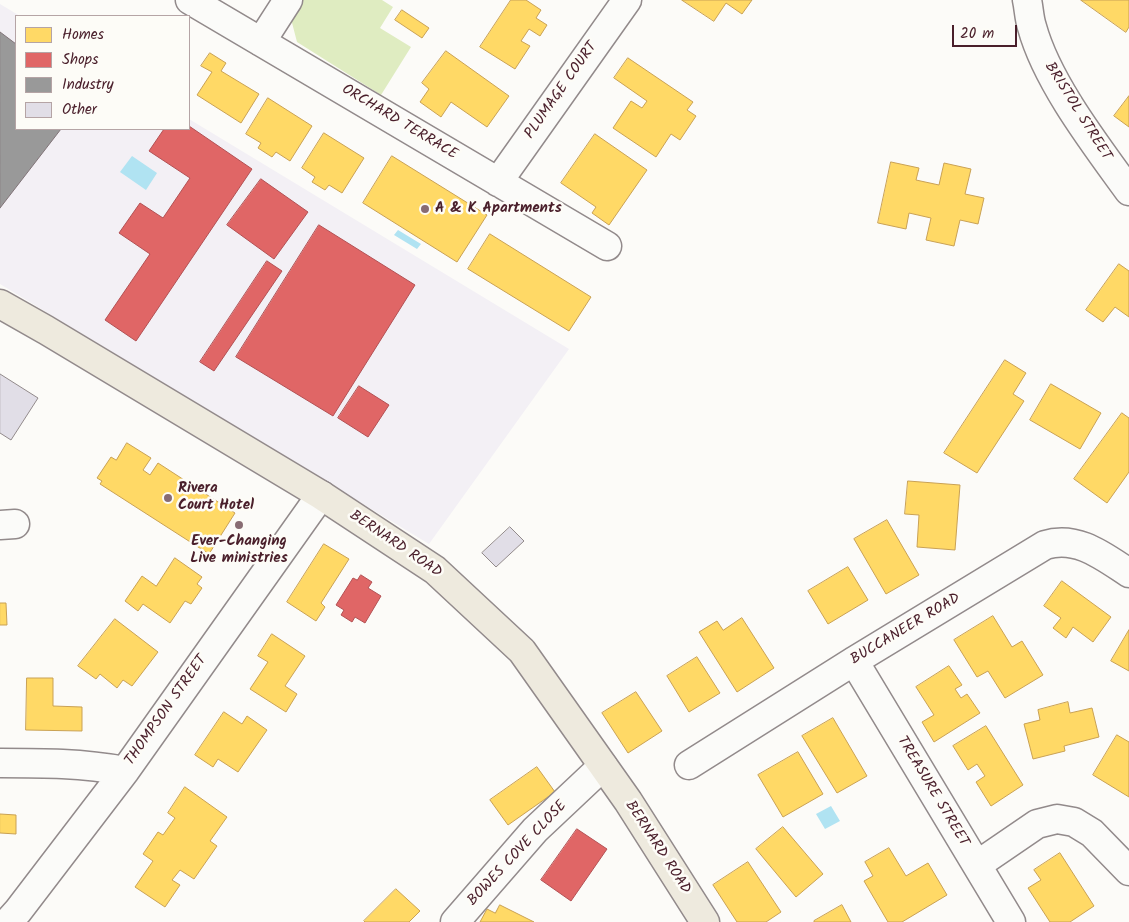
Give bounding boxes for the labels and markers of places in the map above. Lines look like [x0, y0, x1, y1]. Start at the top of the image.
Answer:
place label: A & K Apartments [435, 200, 562, 218]
marker: A & K Apartments [419, 203, 431, 215]
place label: Rivera Court Hotel [178, 480, 254, 515]
marker: Rivera Court Hotel [162, 492, 174, 504]
marker: Ever-Changing Live ministries [233, 519, 245, 531]
place label: Ever-Changing Live ministries [190, 533, 288, 568]

